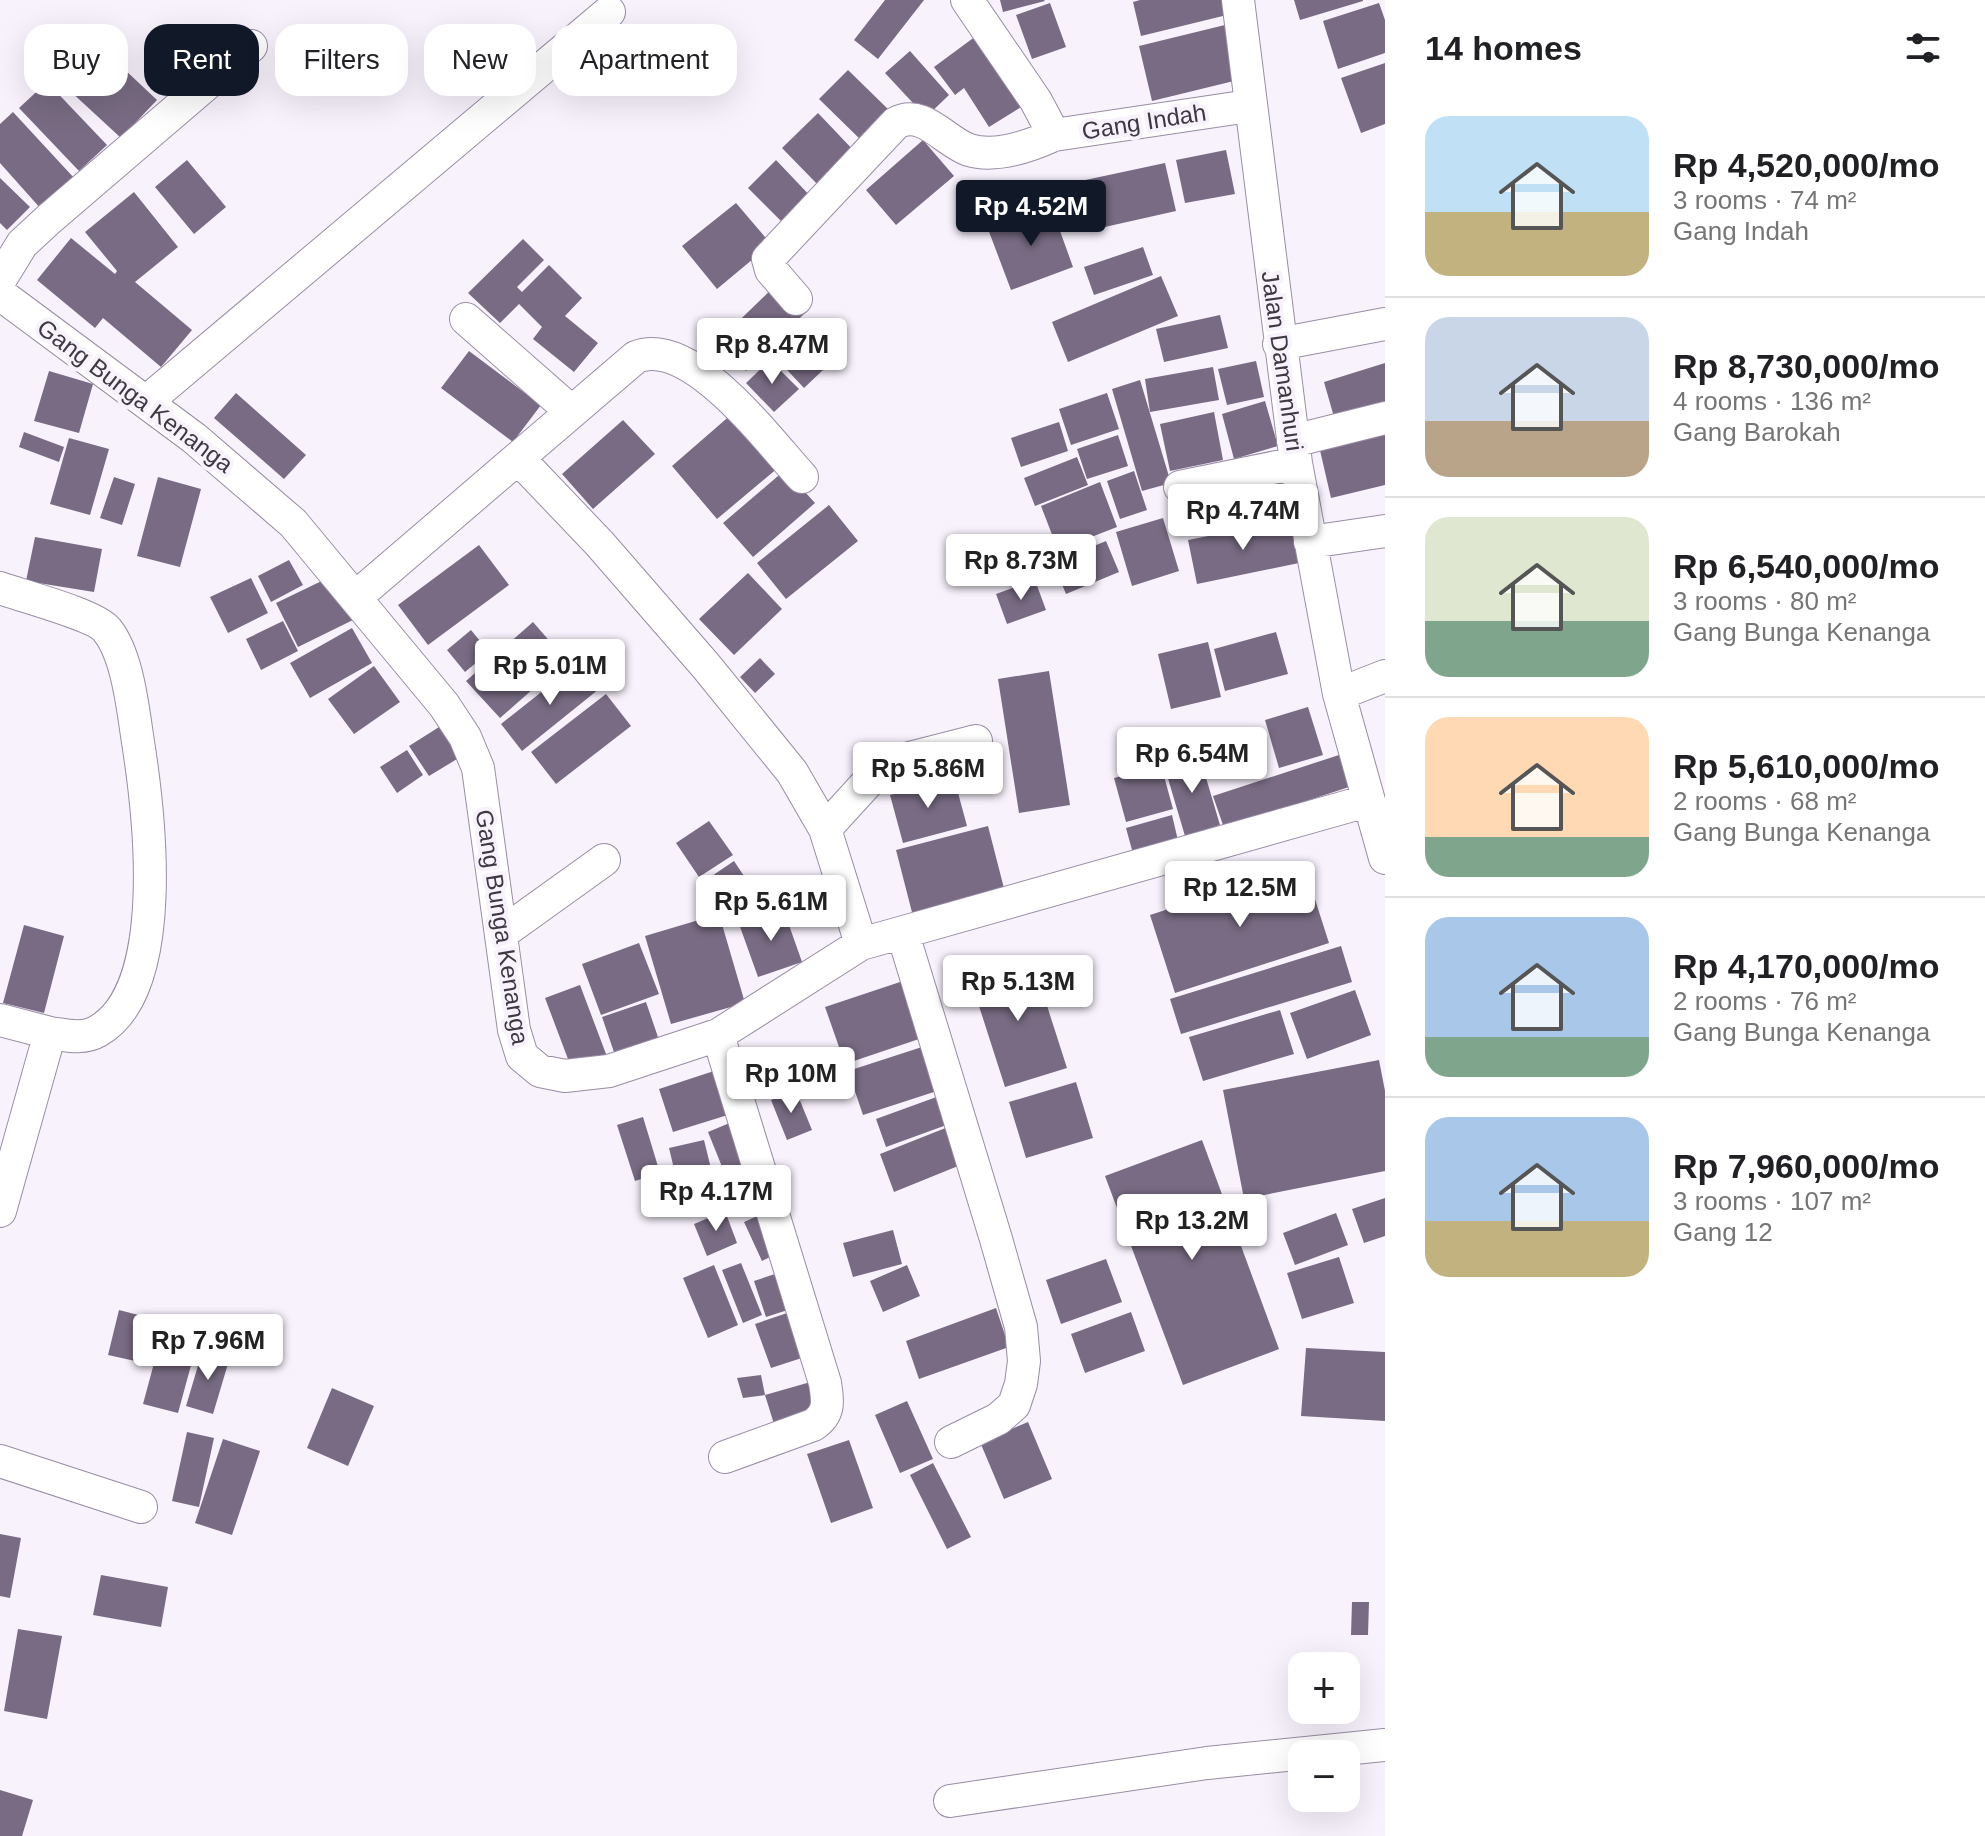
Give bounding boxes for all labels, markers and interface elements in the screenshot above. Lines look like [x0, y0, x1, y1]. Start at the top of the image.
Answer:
chip: Buy [24, 24, 128, 96]
chip: Rent [144, 24, 259, 96]
chip: Filters [275, 24, 408, 96]
chip: New [424, 24, 536, 96]
chip: Apartment [552, 24, 737, 96]
icon: filters [1901, 26, 1945, 70]
text: 14 homes [1425, 29, 1582, 67]
street label: Gang Indah [1080, 98, 1208, 145]
text: Rp 4,520,000/mo [1673, 146, 1939, 184]
icon: home [1489, 148, 1585, 244]
pin: Rp 4.52M [948, 180, 1114, 248]
text: 3 rooms · 74 m² [1673, 185, 1857, 215]
text: Rp 4.52M [974, 191, 1088, 221]
text: Gang Indah [1673, 216, 1809, 246]
street label: Jalan Damanhuri [1257, 269, 1308, 453]
street label: Gang Bunga Kenanga [32, 313, 239, 478]
pin: Rp 8.47M [689, 318, 855, 386]
text: Rp 8.47M [715, 329, 829, 359]
text: Rp 8,730,000/mo [1673, 347, 1939, 385]
icon: home [1489, 349, 1585, 445]
text: 4 rooms · 136 m² [1673, 386, 1871, 416]
text: Gang Barokah [1673, 417, 1841, 447]
pin: Rp 4.74M [1160, 484, 1326, 552]
text: Rp 4.74M [1186, 495, 1300, 525]
pin: Rp 8.73M [938, 534, 1104, 602]
text: Rp 8.73M [964, 545, 1078, 575]
text: Rp 6,540,000/mo [1673, 547, 1939, 585]
icon: home [1489, 549, 1585, 645]
text: 3 rooms · 80 m² [1673, 586, 1857, 616]
text: Gang Bunga Kenanga [1673, 617, 1930, 647]
pin: Rp 5.01M [467, 639, 633, 707]
text: Rp 5.01M [493, 650, 607, 680]
pin: Rp 6.54M [1109, 727, 1275, 795]
text: Rp 6.54M [1135, 738, 1249, 768]
pin: Rp 5.86M [845, 742, 1011, 810]
text: Rp 5,610,000/mo [1673, 747, 1939, 785]
icon: home [1489, 749, 1585, 845]
text: Rp 5.86M [871, 753, 985, 783]
text: 2 rooms · 68 m² [1673, 786, 1857, 816]
street label: Gang Bunga Kenanga [471, 807, 535, 1047]
text: Gang Bunga Kenanga [1673, 817, 1930, 847]
pin: Rp 12.5M [1157, 861, 1323, 929]
text: Rp 12.5M [1183, 872, 1297, 902]
pin: Rp 5.61M [688, 875, 854, 943]
text: Rp 5.61M [714, 886, 828, 916]
text: Rp 4,170,000/mo [1673, 947, 1939, 985]
icon: home [1489, 949, 1585, 1045]
pin: Rp 5.13M [935, 955, 1101, 1023]
text: Rp 5.13M [961, 966, 1075, 996]
text: 2 rooms · 76 m² [1673, 986, 1857, 1016]
text: Gang Bunga Kenanga [1673, 1017, 1930, 1047]
pin: Rp 10M [726, 1047, 856, 1115]
text: Rp 10M [745, 1058, 837, 1088]
text: Rp 7,960,000/mo [1673, 1147, 1939, 1185]
icon: home [1489, 1149, 1585, 1245]
pin: Rp 4.17M [633, 1165, 799, 1233]
text: Rp 4.17M [659, 1176, 773, 1206]
text: 3 rooms · 107 m² [1673, 1186, 1871, 1216]
pin: Rp 13.2M [1109, 1194, 1275, 1262]
text: Rp 13.2M [1135, 1205, 1249, 1235]
text: Gang 12 [1673, 1217, 1773, 1247]
pin: Rp 7.96M [125, 1314, 291, 1382]
text: Rp 7.96M [151, 1325, 265, 1355]
map controls [1288, 1652, 1360, 1812]
button: + [1288, 1652, 1360, 1724]
button: − [1288, 1740, 1360, 1812]

